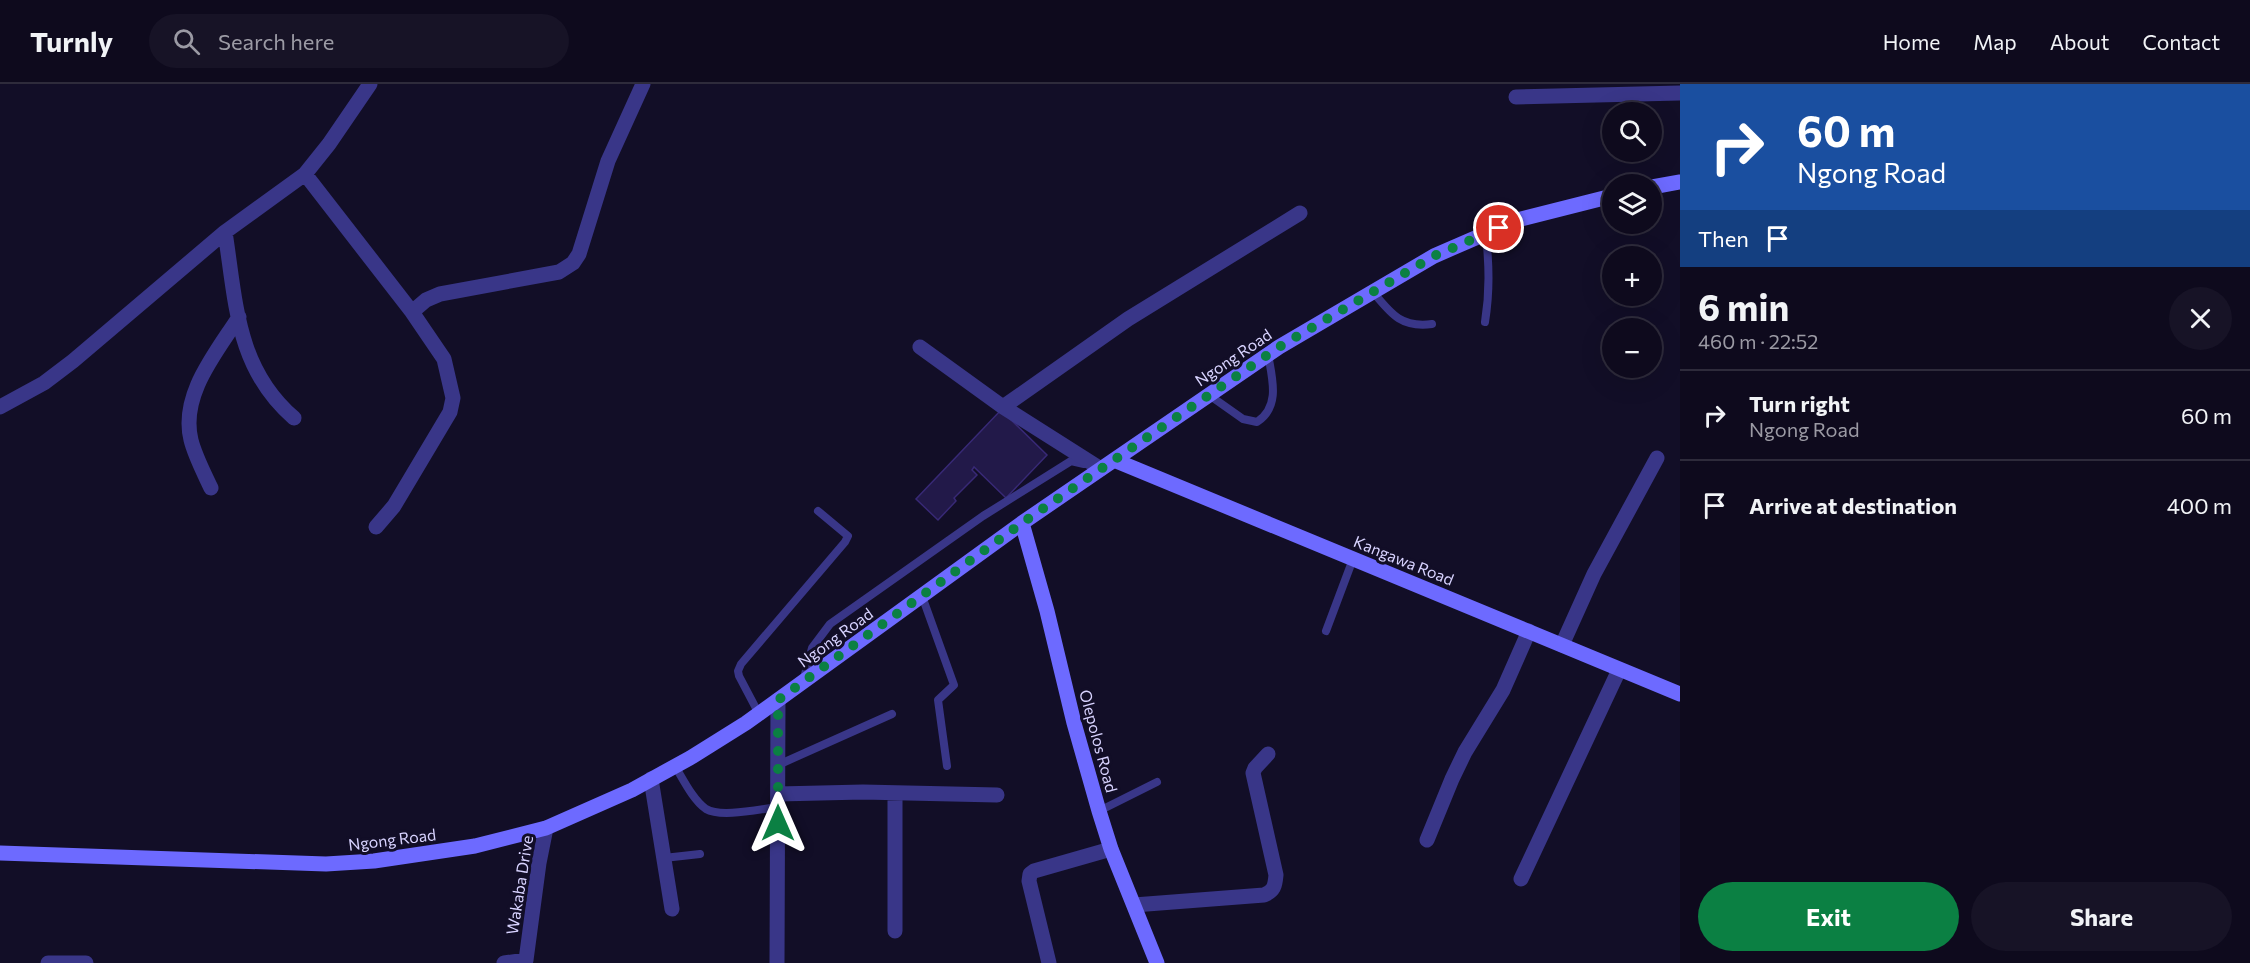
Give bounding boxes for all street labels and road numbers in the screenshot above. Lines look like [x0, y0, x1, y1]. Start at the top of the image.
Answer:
street label: Ngong Road [1191, 324, 1275, 390]
street label: Kangawa Road [1351, 531, 1457, 589]
street label: Ngong Road [794, 603, 876, 671]
street label: Olepolos Road [1076, 687, 1122, 795]
street label: Ngong Road [347, 824, 437, 854]
street label: Wakaba Drive [502, 834, 536, 936]

